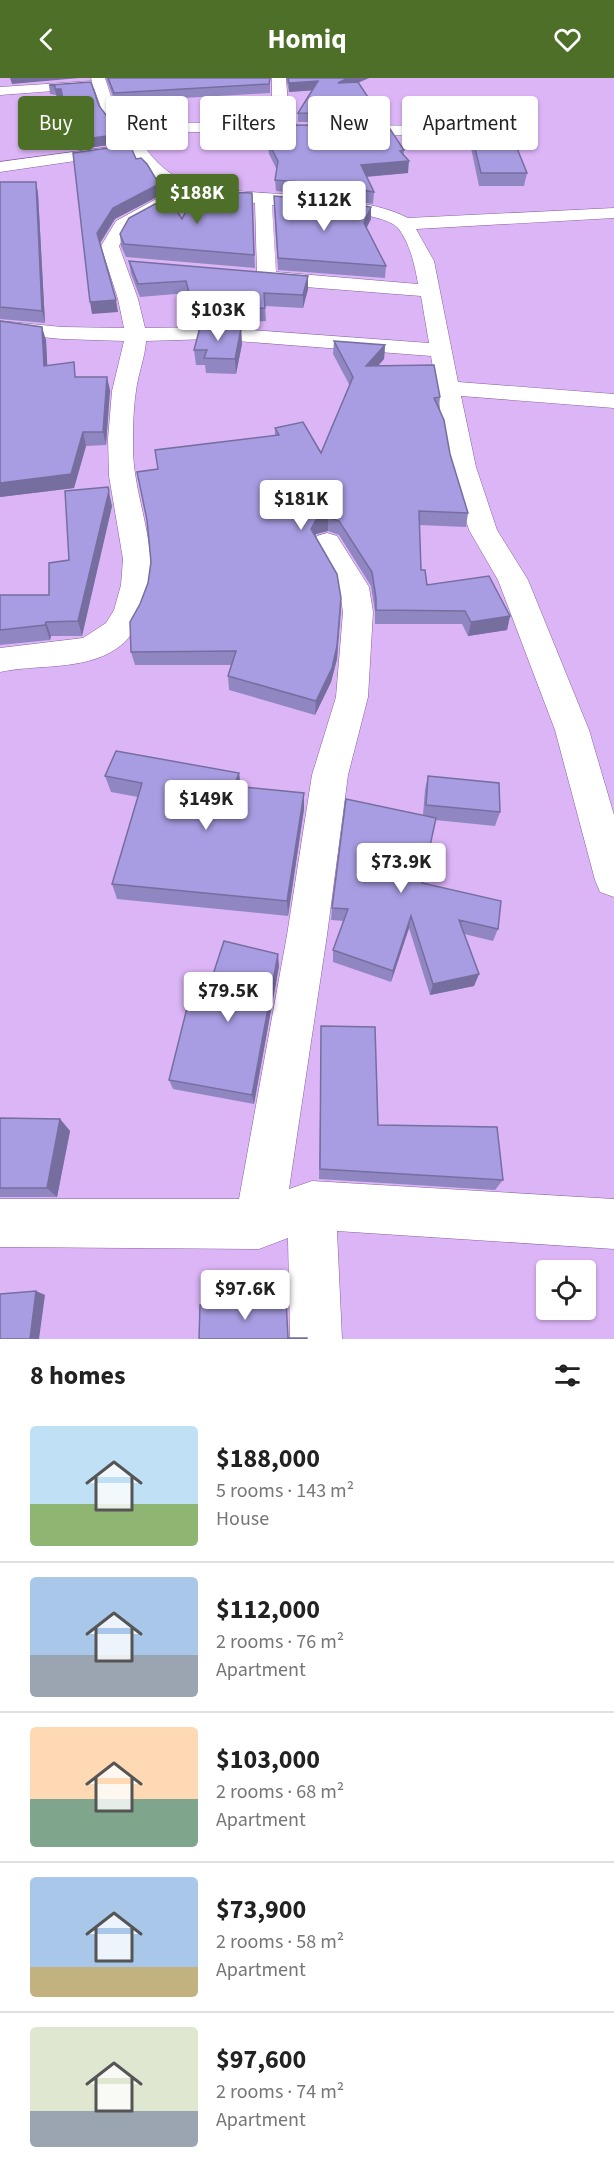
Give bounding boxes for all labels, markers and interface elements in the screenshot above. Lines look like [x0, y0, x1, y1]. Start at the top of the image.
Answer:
text: Homiq [267, 20, 347, 59]
icon: back [30, 23, 63, 56]
icon: heart [551, 23, 584, 56]
chip: Buy [18, 96, 94, 150]
chip: Rent [106, 96, 188, 150]
chip: Filters [200, 96, 296, 150]
chip: New [308, 96, 390, 150]
chip: Apartment [402, 96, 538, 150]
pin: $188K [155, 174, 239, 225]
text: $188K [170, 179, 224, 207]
pin: $112K [282, 181, 366, 232]
text: $112K [297, 186, 351, 214]
pin: $103K [176, 291, 260, 342]
text: $103K [191, 296, 245, 324]
pin: $181K [259, 480, 343, 531]
text: $181K [274, 485, 328, 513]
pin: $149K [164, 780, 248, 831]
text: $149K [179, 785, 233, 813]
pin: $73.9K [352, 843, 450, 894]
text: $73.9K [371, 848, 431, 876]
pin: $79.5K [179, 972, 277, 1023]
text: $79.5K [198, 977, 258, 1005]
map controls [536, 1260, 596, 1320]
button: locate [536, 1260, 596, 1320]
pin: $97.6K [196, 1270, 294, 1321]
text: $97.6K [215, 1275, 275, 1303]
text: 8 homes [30, 1357, 125, 1394]
icon: filters [551, 1359, 584, 1392]
text: $188,000 [216, 1440, 320, 1477]
icon: home [78, 1450, 150, 1522]
text: 5 rooms · 143 m² [216, 1477, 354, 1505]
text: House [216, 1505, 269, 1533]
text: $112,000 [216, 1591, 320, 1628]
icon: home [78, 1601, 150, 1673]
text: 2 rooms · 76 m² [216, 1628, 344, 1656]
text: Apartment [216, 1656, 306, 1684]
text: $103,000 [216, 1741, 320, 1778]
icon: home [78, 1751, 150, 1823]
text: 2 rooms · 68 m² [216, 1778, 344, 1806]
text: Apartment [216, 1806, 306, 1834]
text: $73,900 [216, 1891, 306, 1928]
icon: home [78, 1901, 150, 1973]
text: 2 rooms · 58 m² [216, 1928, 344, 1956]
text: Apartment [216, 1956, 306, 1984]
text: $97,600 [216, 2041, 306, 2078]
icon: home [78, 2051, 150, 2123]
text: 2 rooms · 74 m² [216, 2078, 344, 2106]
text: Apartment [216, 2106, 306, 2134]

